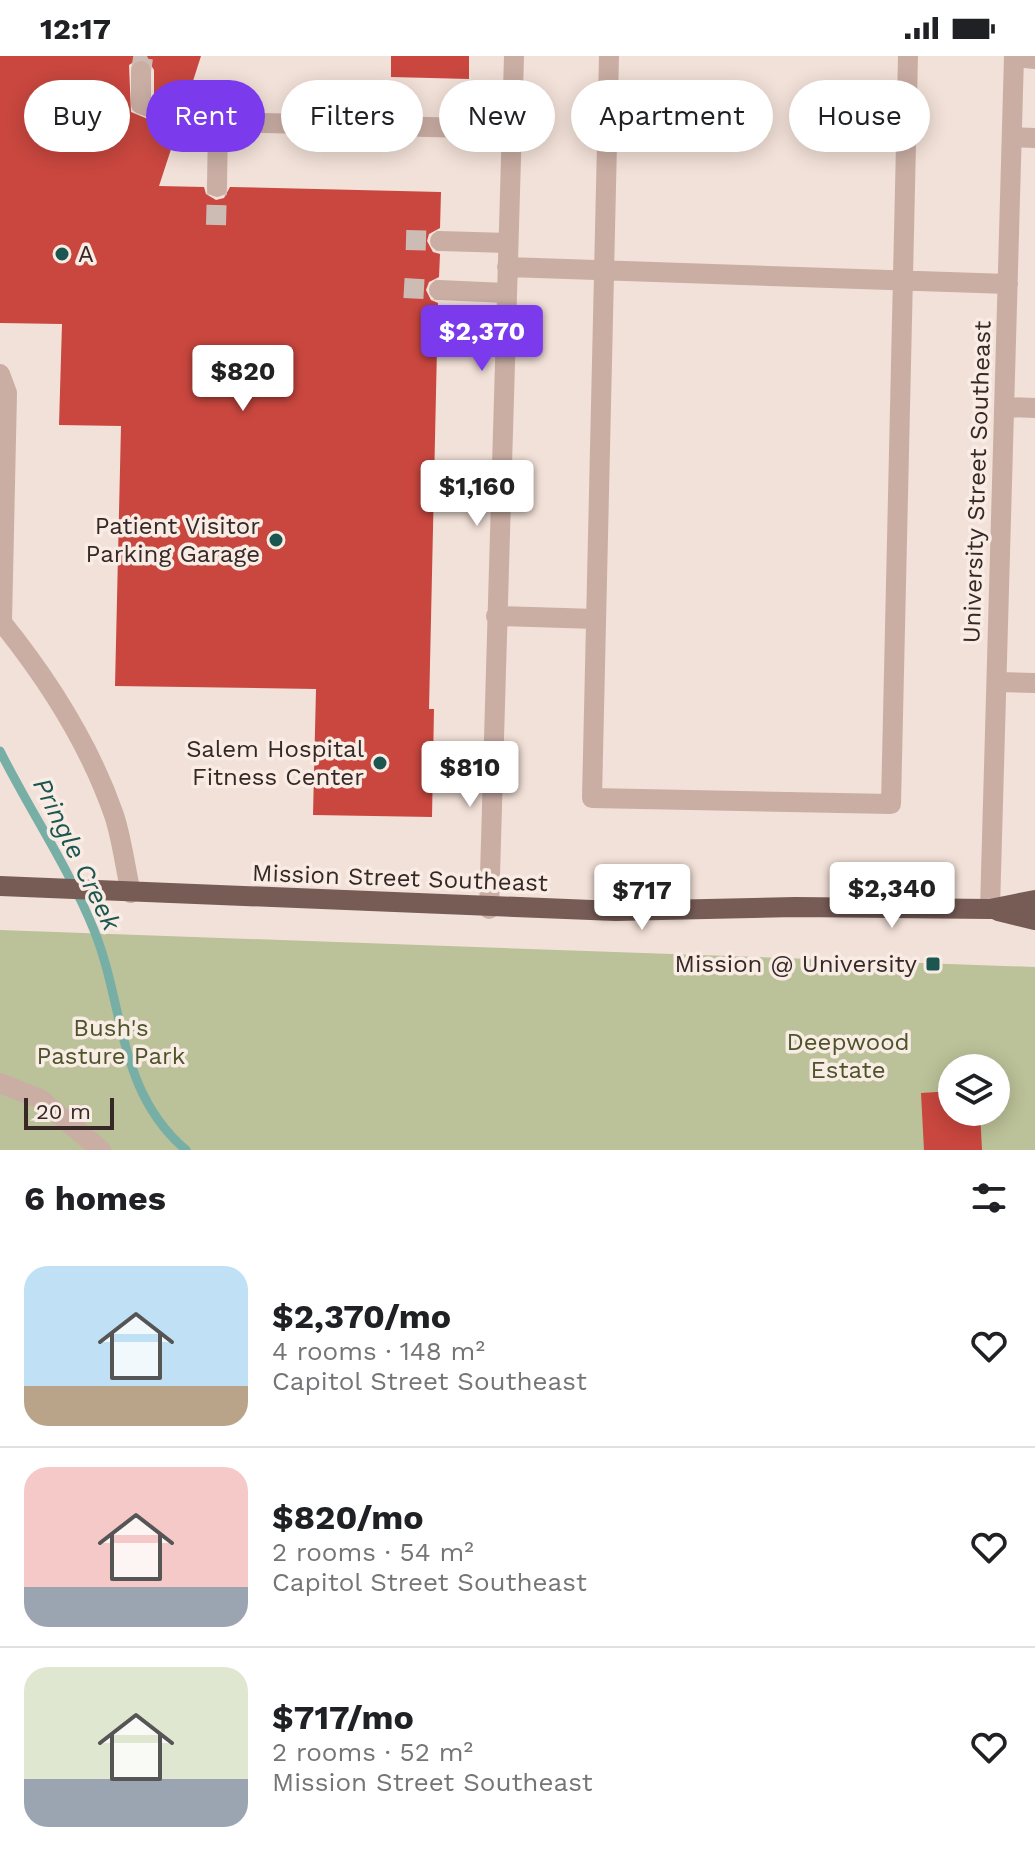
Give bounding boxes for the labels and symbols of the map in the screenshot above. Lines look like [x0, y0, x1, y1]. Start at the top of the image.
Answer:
place label: A [78, 240, 94, 268]
marker: A [53, 245, 71, 263]
pin: $2,370 [417, 305, 547, 373]
street label: University Street Southeast [957, 320, 997, 644]
pin: $820 [196, 345, 290, 413]
pin: $1,160 [412, 460, 542, 528]
place label: Patient Visitor Parking Garage [86, 512, 260, 568]
marker: Patient Visitor Parking Garage [267, 531, 285, 549]
place label: Salem Hospital Fitness Center [186, 735, 365, 791]
pin: $810 [423, 741, 517, 809]
marker: Salem Hospital Fitness Center [371, 754, 389, 772]
water label: Pringle Creek [27, 773, 127, 936]
street label: Mission Street Southeast [252, 859, 548, 897]
pin: $2,340 [827, 862, 957, 930]
pin: $717 [595, 864, 689, 932]
place label: Mission @ University [675, 950, 918, 978]
marker: Mission @ University [924, 955, 942, 973]
park label: Bush's Pasture Park [37, 1014, 186, 1070]
park label: Deepwood Estate [786, 1028, 910, 1084]
scale bar [24, 1094, 114, 1130]

